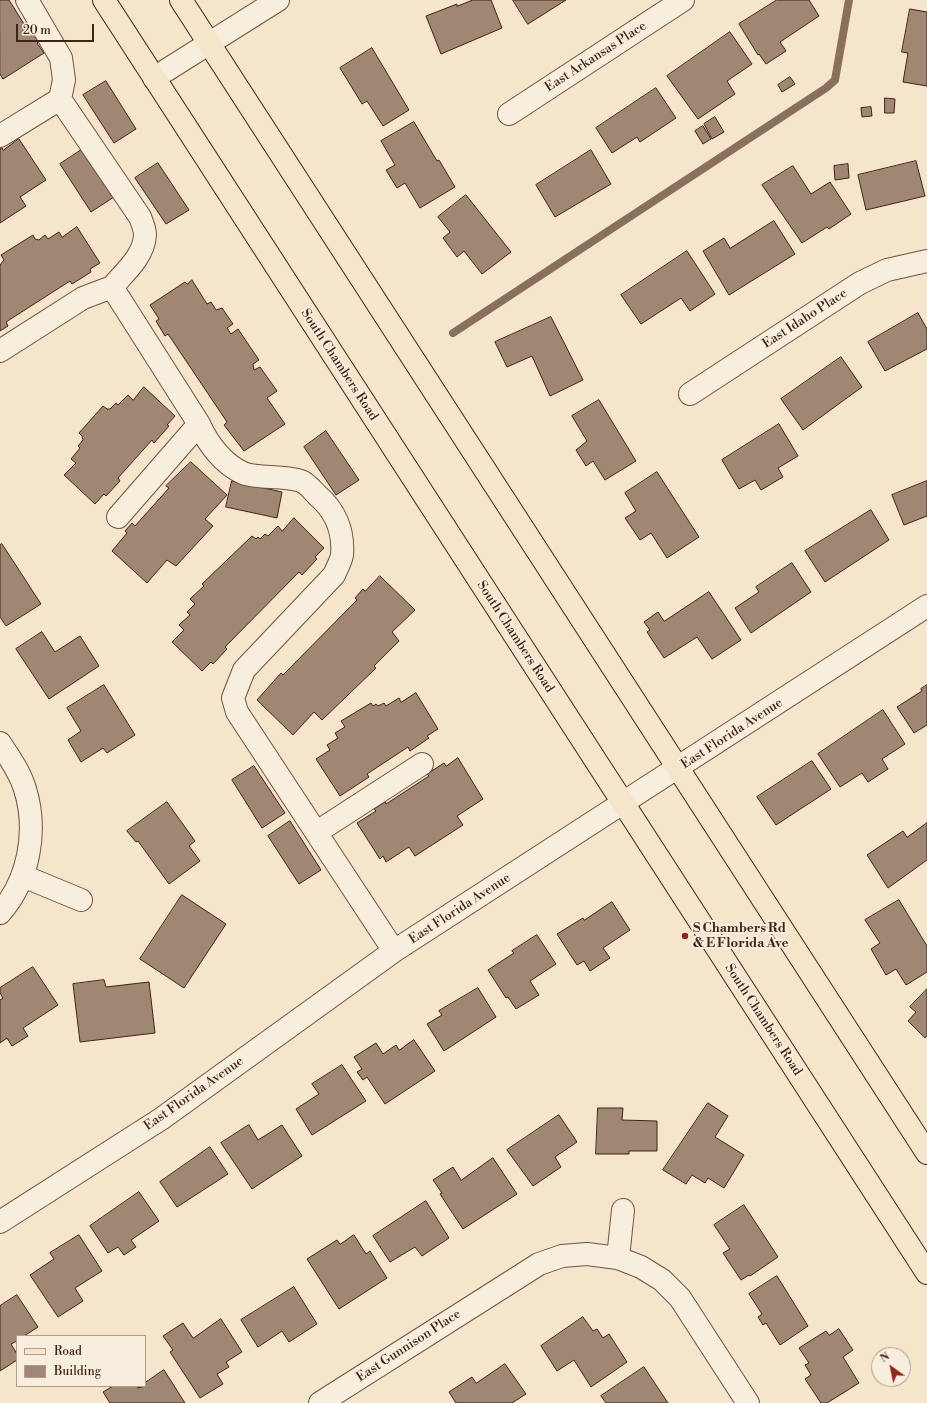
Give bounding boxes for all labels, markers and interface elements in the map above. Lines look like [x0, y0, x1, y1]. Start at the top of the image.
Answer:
scale bar [18, 16, 96, 42]
street label: East Arkansas Place [542, 18, 650, 96]
text: 20 m [23, 23, 51, 38]
street label: East Idaho Place [760, 286, 850, 352]
street label: South Chambers Road [297, 306, 381, 424]
street label: South Chambers Road [473, 578, 557, 696]
street label: East Florida Avenue [678, 695, 786, 773]
street label: East Florida Avenue [406, 870, 514, 948]
place label: S Chambers Rd & E Florida Ave [693, 921, 788, 952]
marker: S Chambers Rd & E Florida Ave [680, 931, 690, 941]
street label: South Chambers Road [721, 961, 805, 1079]
street label: East Florida Avenue [141, 1054, 247, 1134]
street label: East Gunnison Place [354, 1306, 464, 1386]
legend [16, 1335, 146, 1387]
text: Road [54, 1344, 82, 1359]
north arrow [871, 1347, 911, 1387]
text: N [878, 1350, 892, 1366]
text: Building [54, 1364, 101, 1379]

